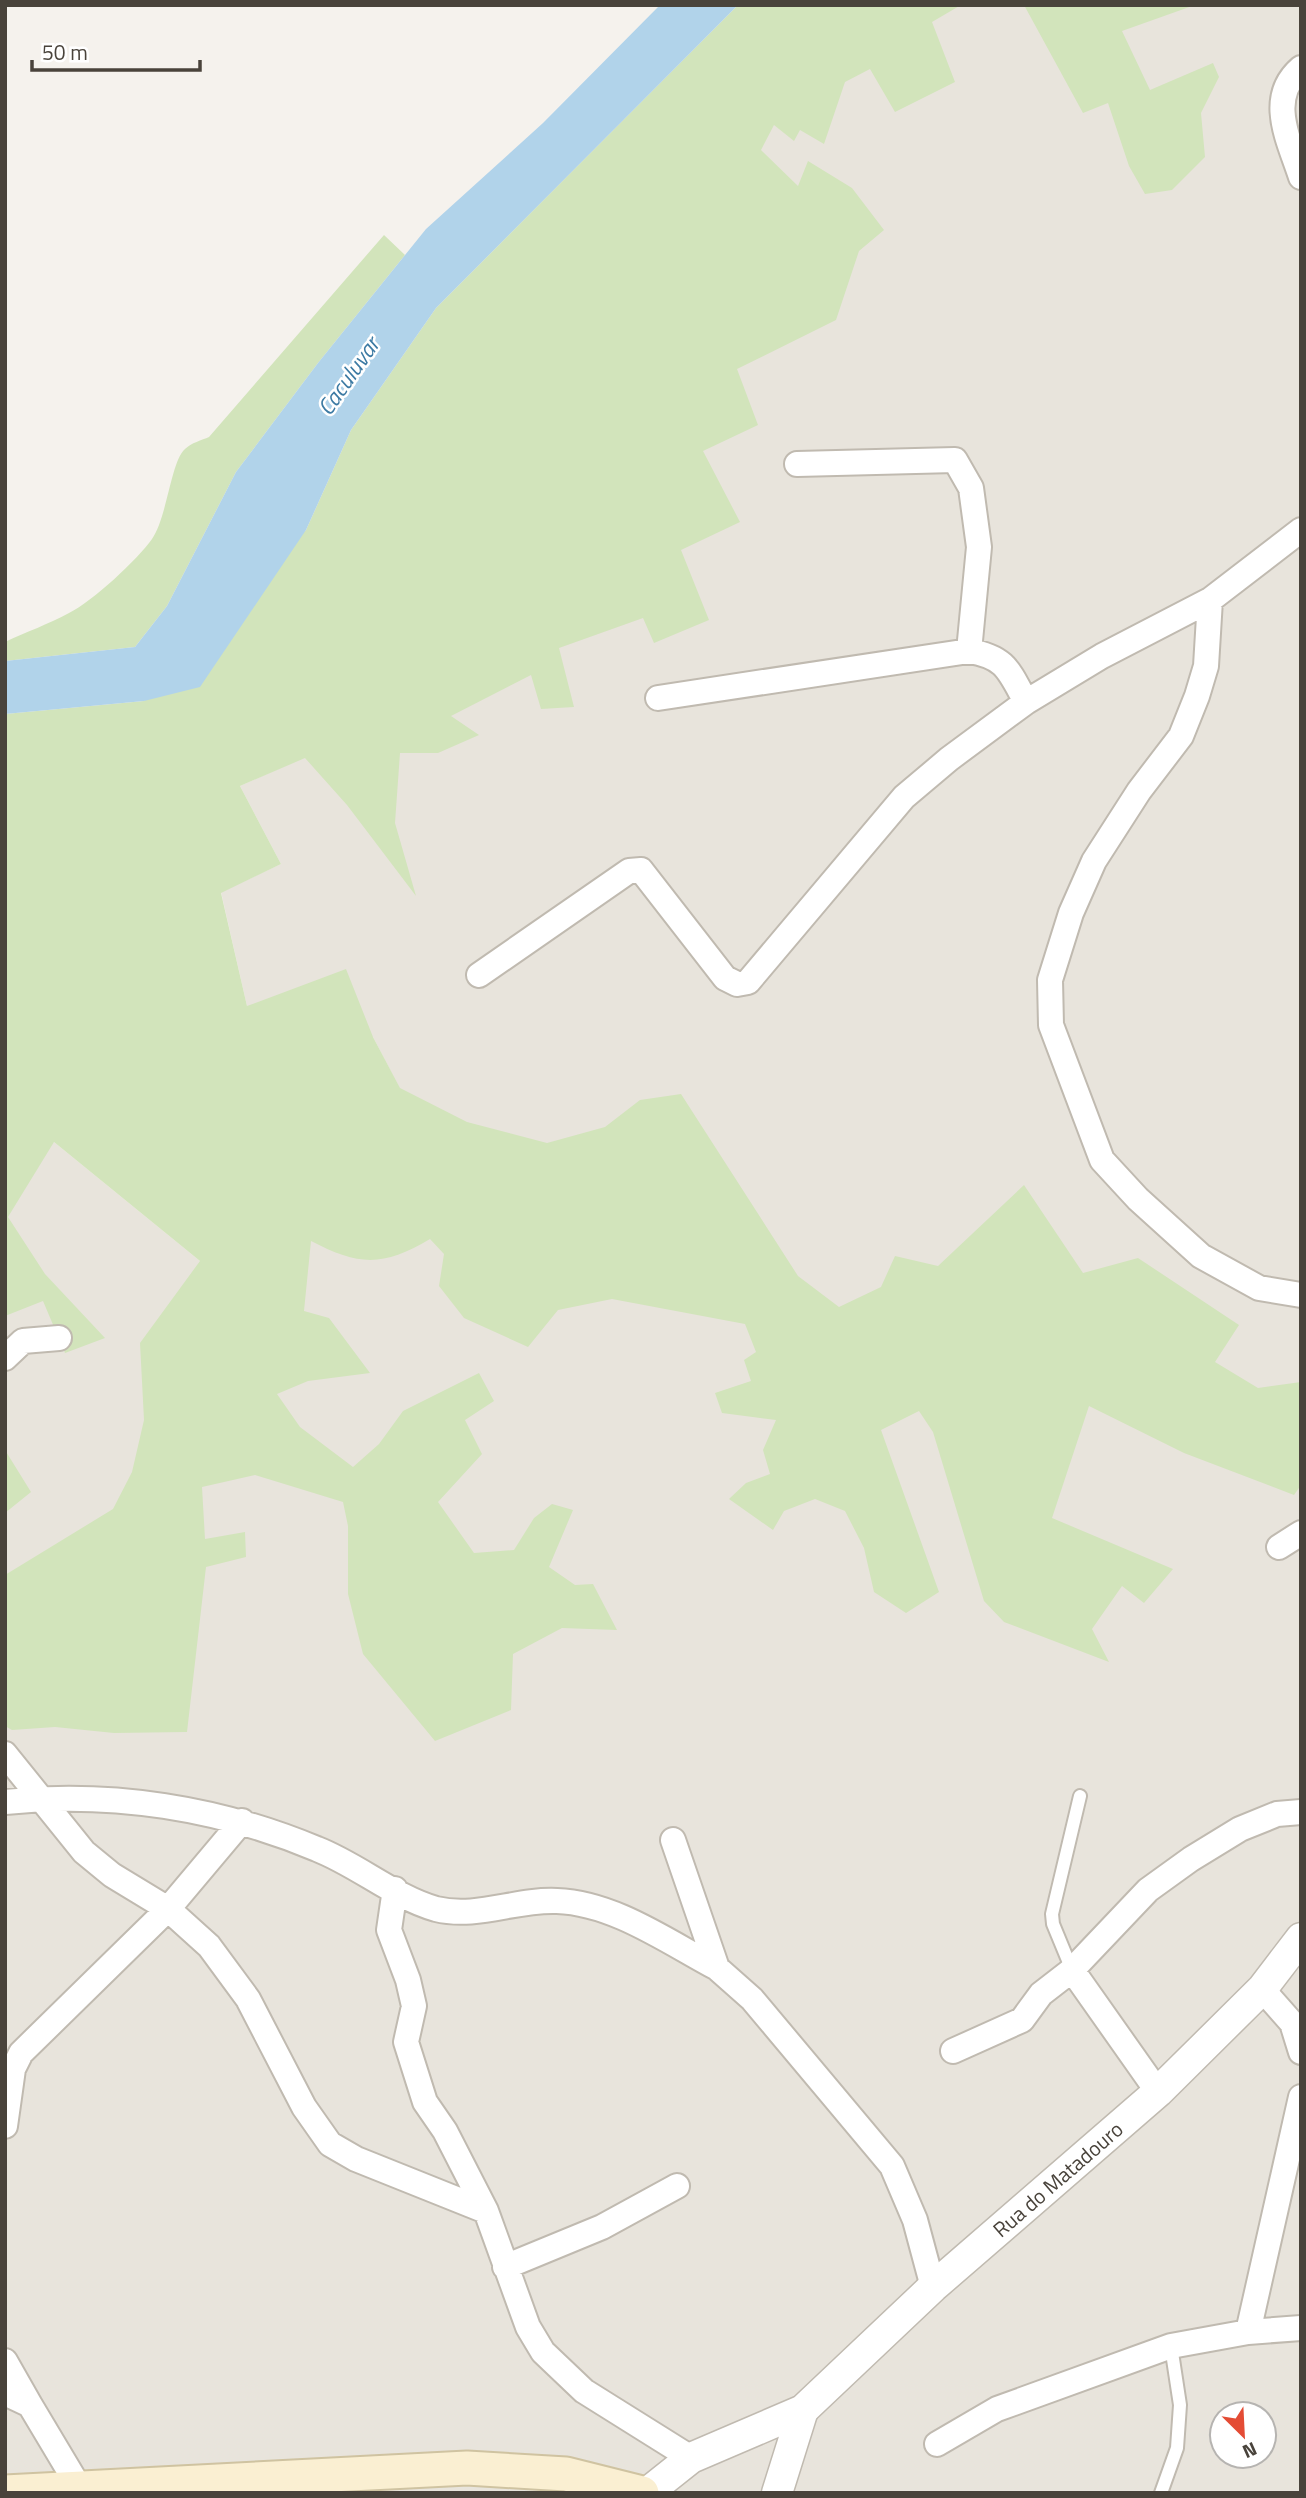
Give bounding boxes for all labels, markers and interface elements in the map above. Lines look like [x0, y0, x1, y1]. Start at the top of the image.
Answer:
scale bar [32, 28, 200, 72]
text: 50 m [42, 36, 88, 68]
water label: Caculuvar [308, 327, 389, 422]
street label: Rua do Matadouro [985, 2113, 1130, 2245]
north arrow [1208, 2400, 1278, 2470]
text: N [1238, 2435, 1262, 2467]

